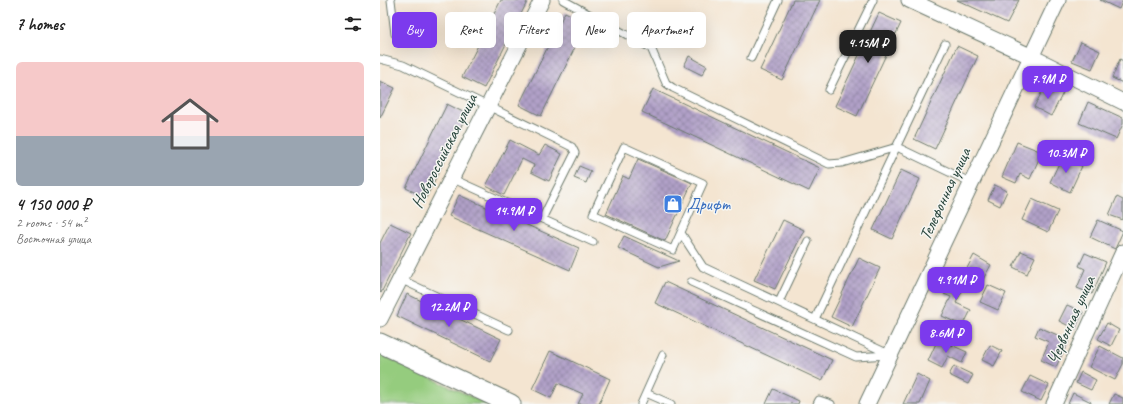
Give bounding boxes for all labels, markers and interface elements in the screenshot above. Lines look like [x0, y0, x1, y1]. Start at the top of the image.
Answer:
chip: Buy [392, 12, 437, 48]
chip: Rent [445, 12, 496, 48]
chip: Filters [504, 12, 563, 48]
chip: New [571, 12, 619, 48]
chip: Apartment [627, 12, 706, 48]
icon: filters [342, 13, 364, 35]
text: 7 homes [16, 14, 64, 35]
pin: 4.15M ₽ [831, 30, 905, 64]
text: 4.15M ₽ [848, 35, 888, 51]
pin: 7.9M ₽ [1015, 66, 1081, 100]
text: 7.9M ₽ [1031, 71, 1065, 87]
icon: home [154, 88, 226, 160]
street label: Новороссийская улица [406, 89, 482, 212]
pin: 10.3M ₽ [1029, 140, 1103, 174]
street label: Телефонная улица [915, 144, 976, 243]
text: 10.3M ₽ [1046, 145, 1086, 161]
shop icon: Дрифт [662, 193, 684, 215]
text: 4 150 000 ₽ [16, 194, 90, 215]
place label: Дрифт [687, 194, 731, 215]
pin: 14.9M ₽ [477, 198, 551, 232]
text: 14.9M ₽ [494, 203, 534, 219]
text: 2 rooms · 54 m² [16, 215, 86, 231]
text: Восточная улица [16, 231, 91, 247]
pin: 4.91M ₽ [919, 267, 993, 301]
street label: Червонная улица [1042, 271, 1100, 367]
text: 4.91M ₽ [936, 272, 976, 288]
pin: 12.2M ₽ [412, 294, 486, 328]
text: 12.2M ₽ [429, 299, 469, 315]
pin: 8.6M ₽ [913, 320, 979, 354]
text: 8.6M ₽ [929, 325, 963, 341]

